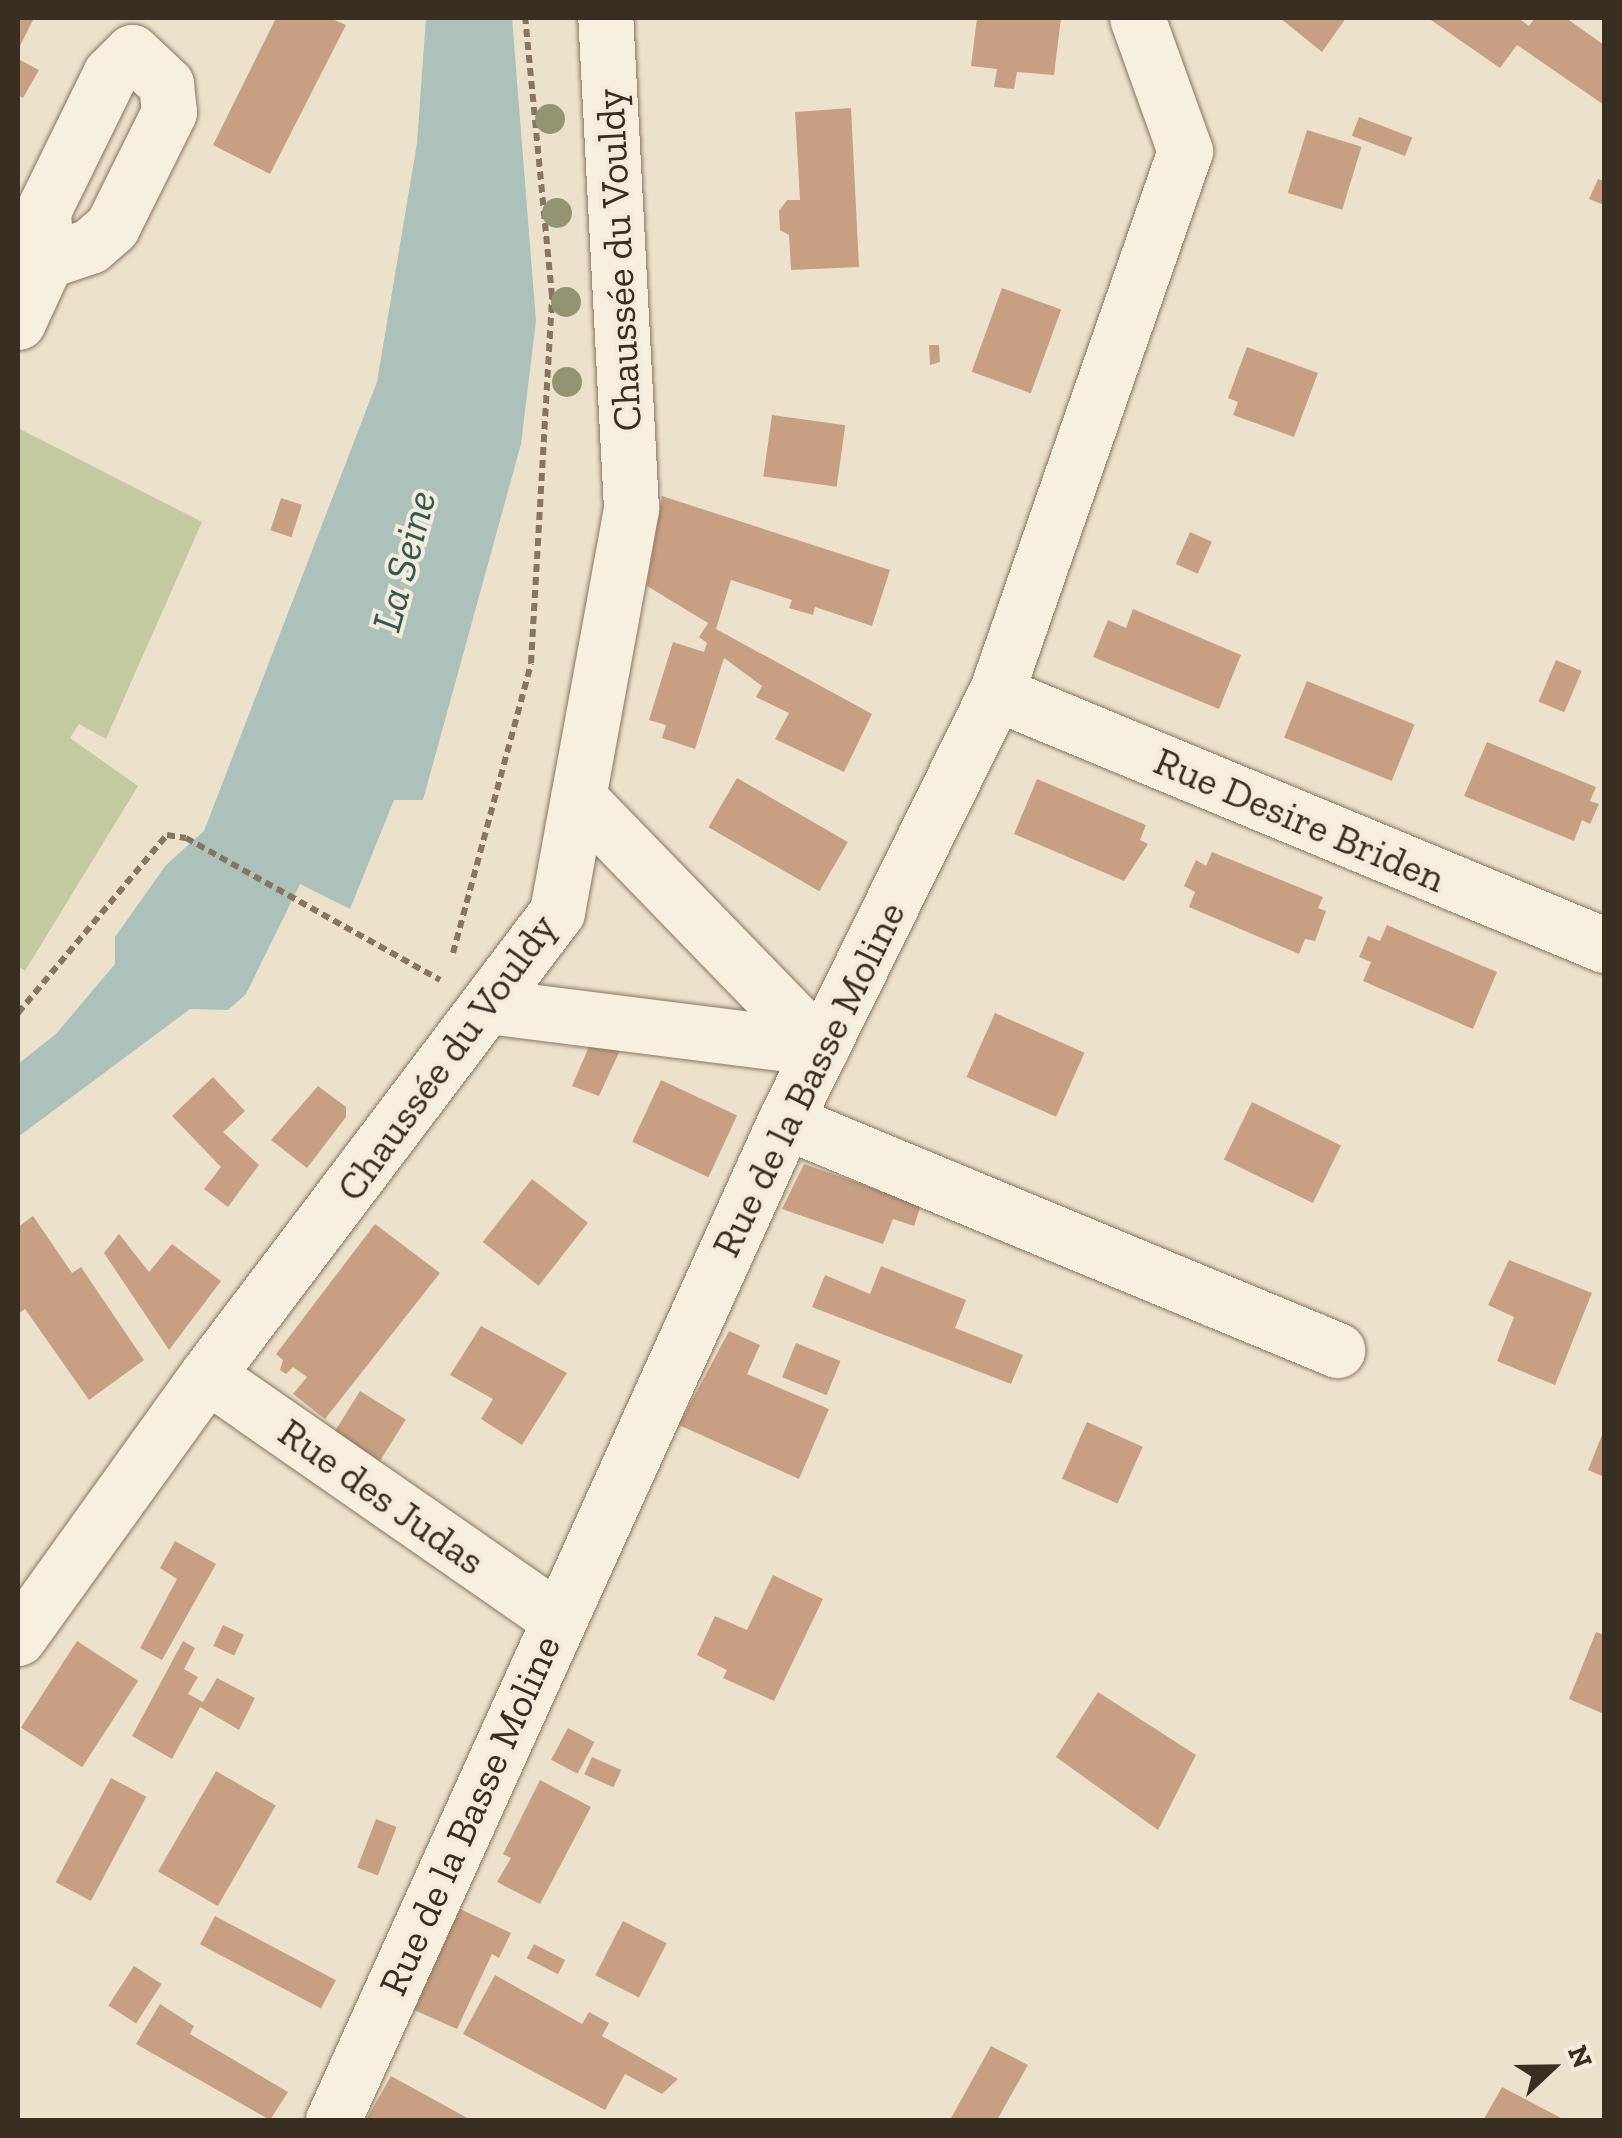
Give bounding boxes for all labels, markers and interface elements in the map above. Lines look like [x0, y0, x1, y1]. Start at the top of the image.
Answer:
street label: Chaussée du Vouldy [585, 87, 651, 433]
water label: La Seine [361, 485, 447, 637]
street label: Rue Desire Briden [1147, 736, 1453, 902]
street label: Rue de la Basse Moline [701, 894, 915, 1264]
street label: Chaussée du Vouldy [325, 904, 567, 1210]
street label: Rue des Judas [270, 1407, 494, 1585]
street label: Rue de la Basse Moline [368, 1628, 570, 2002]
north arrow [1502, 2018, 1602, 2118]
text: N [1561, 2041, 1600, 2073]

